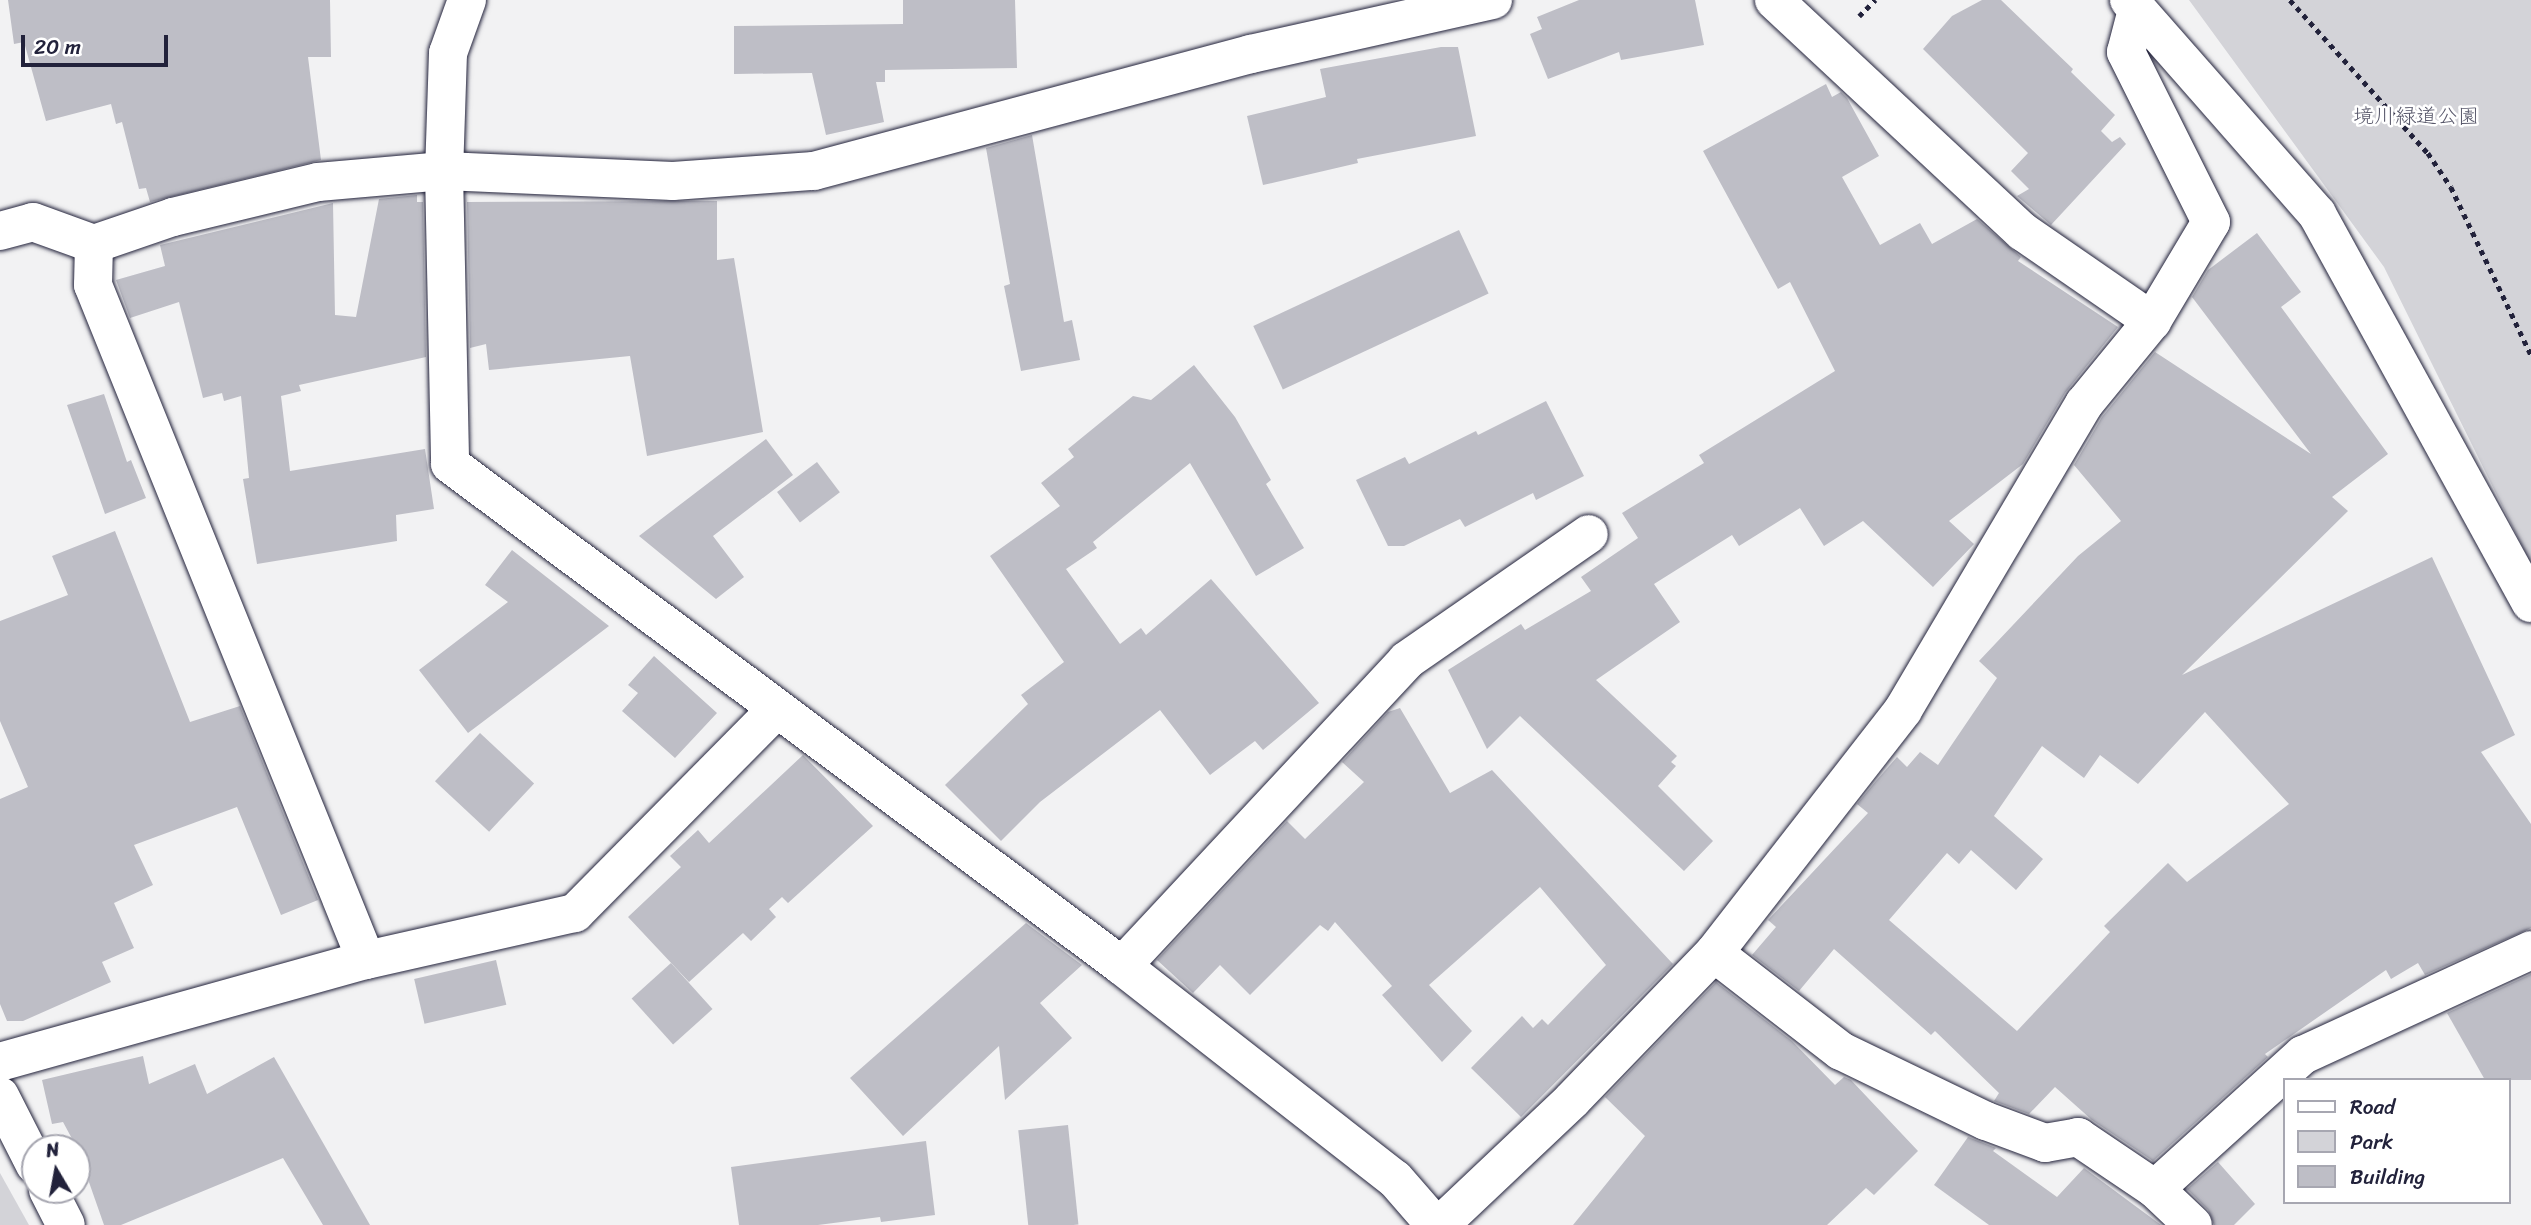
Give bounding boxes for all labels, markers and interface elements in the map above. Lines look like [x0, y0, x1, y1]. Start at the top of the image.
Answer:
scale bar [24, 21, 172, 65]
text: 20 m [34, 28, 81, 66]
park label: 境川緑道公園 [2353, 103, 2479, 129]
legend [2282, 1078, 2510, 1204]
text: Road [2350, 1088, 2395, 1126]
text: Park [2350, 1123, 2393, 1161]
text: N [43, 1132, 62, 1167]
north arrow [21, 1134, 91, 1204]
text: Building [2350, 1158, 2425, 1196]

